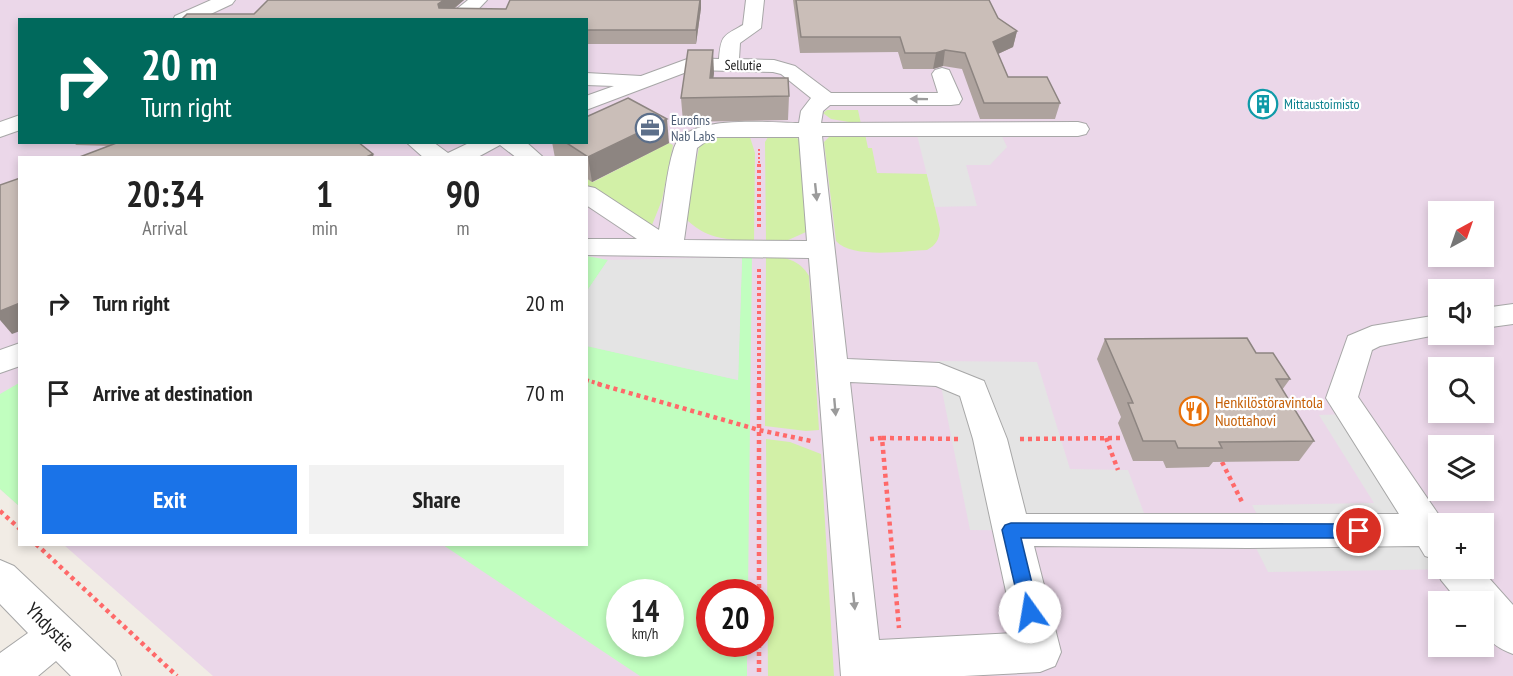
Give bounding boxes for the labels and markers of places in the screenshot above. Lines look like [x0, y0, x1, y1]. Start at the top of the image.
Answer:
building icon: Mittaustoimisto [1247, 88, 1279, 120]
place label: Mittaustoimisto [1284, 95, 1360, 113]
place label: Eurofins Nab Labs [671, 111, 715, 145]
office icon: Eurofins Nab Labs [634, 112, 666, 144]
place label: Henkilöstöravintola Nuottahovi [1215, 392, 1323, 430]
restaurant icon: Henkilöstöravintola Nuottahovi [1178, 395, 1210, 427]
pin [1333, 505, 1384, 556]

